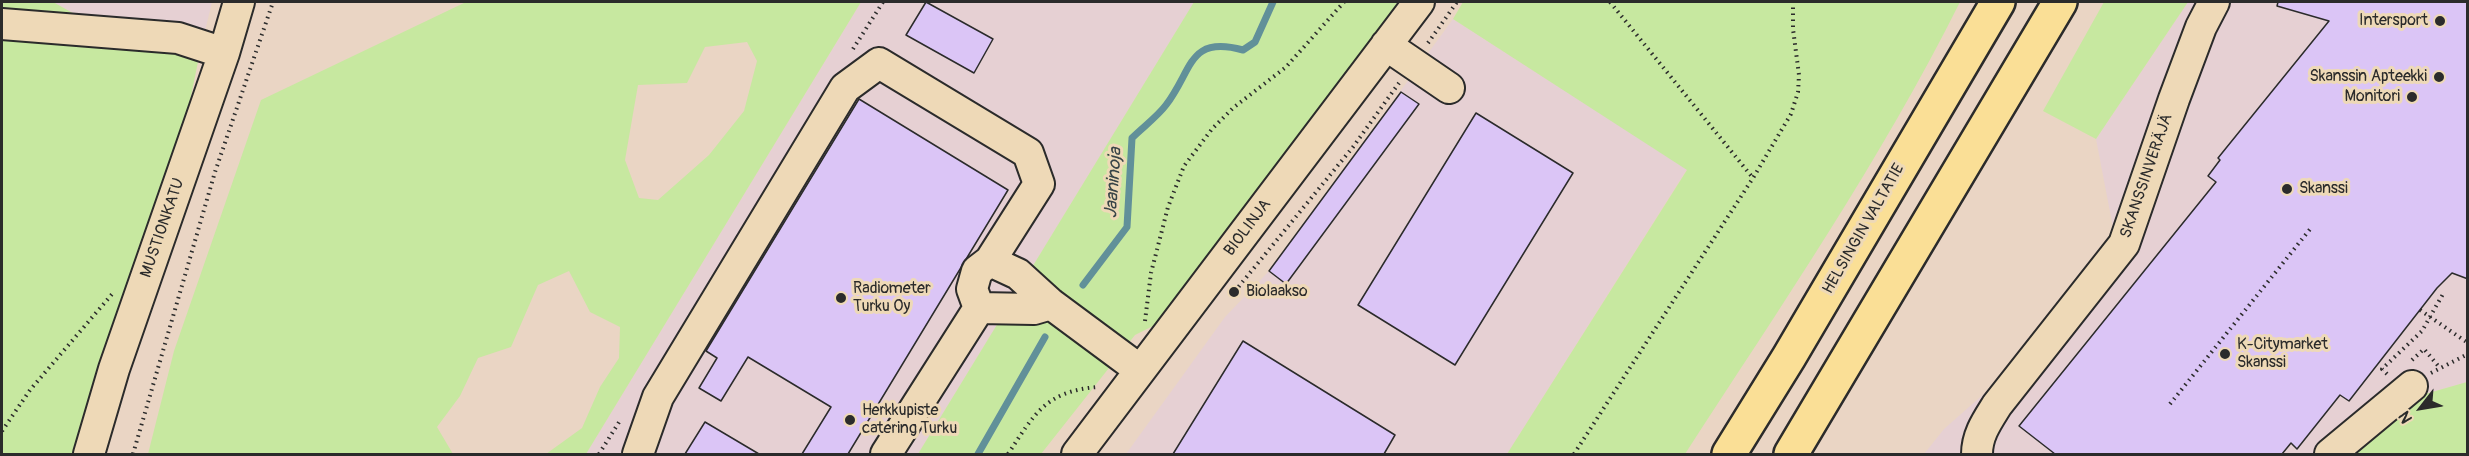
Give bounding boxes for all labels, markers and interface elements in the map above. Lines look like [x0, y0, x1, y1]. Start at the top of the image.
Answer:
place label: Intersport [2359, 11, 2428, 31]
marker: Intersport [2433, 14, 2447, 28]
place label: Skanssin Apteekki [2309, 67, 2427, 87]
marker: Skanssin Apteekki [2432, 70, 2446, 84]
place label: Monitori [2345, 87, 2400, 107]
marker: Monitori [2405, 90, 2419, 104]
street label: SKANSSINVERÄJÄ [2117, 111, 2177, 241]
water label: Jaaninoja [1101, 147, 1127, 219]
street label: HELSINGIN VALTATIE [1819, 160, 1909, 298]
street label: MUSTIONKATU [137, 176, 189, 280]
place label: Skanssi [2299, 179, 2348, 199]
marker: Skanssi [2280, 182, 2294, 196]
street label: BIOLINJA [1220, 196, 1276, 260]
place label: Radiometer Turku Oy [853, 279, 931, 317]
place label: Biolaakso [1246, 282, 1308, 302]
marker: Biolaakso [1227, 285, 1241, 299]
marker: Radiometer Turku Oy [834, 291, 848, 305]
place label: K-Citymarket Skanssi [2237, 335, 2328, 373]
marker: K-Citymarket Skanssi [2218, 347, 2232, 361]
north arrow [2391, 378, 2451, 438]
place label: Herkkupiste catering Turku [862, 401, 957, 439]
text: N [2394, 407, 2417, 427]
marker: Herkkupiste catering Turku [843, 413, 857, 427]

